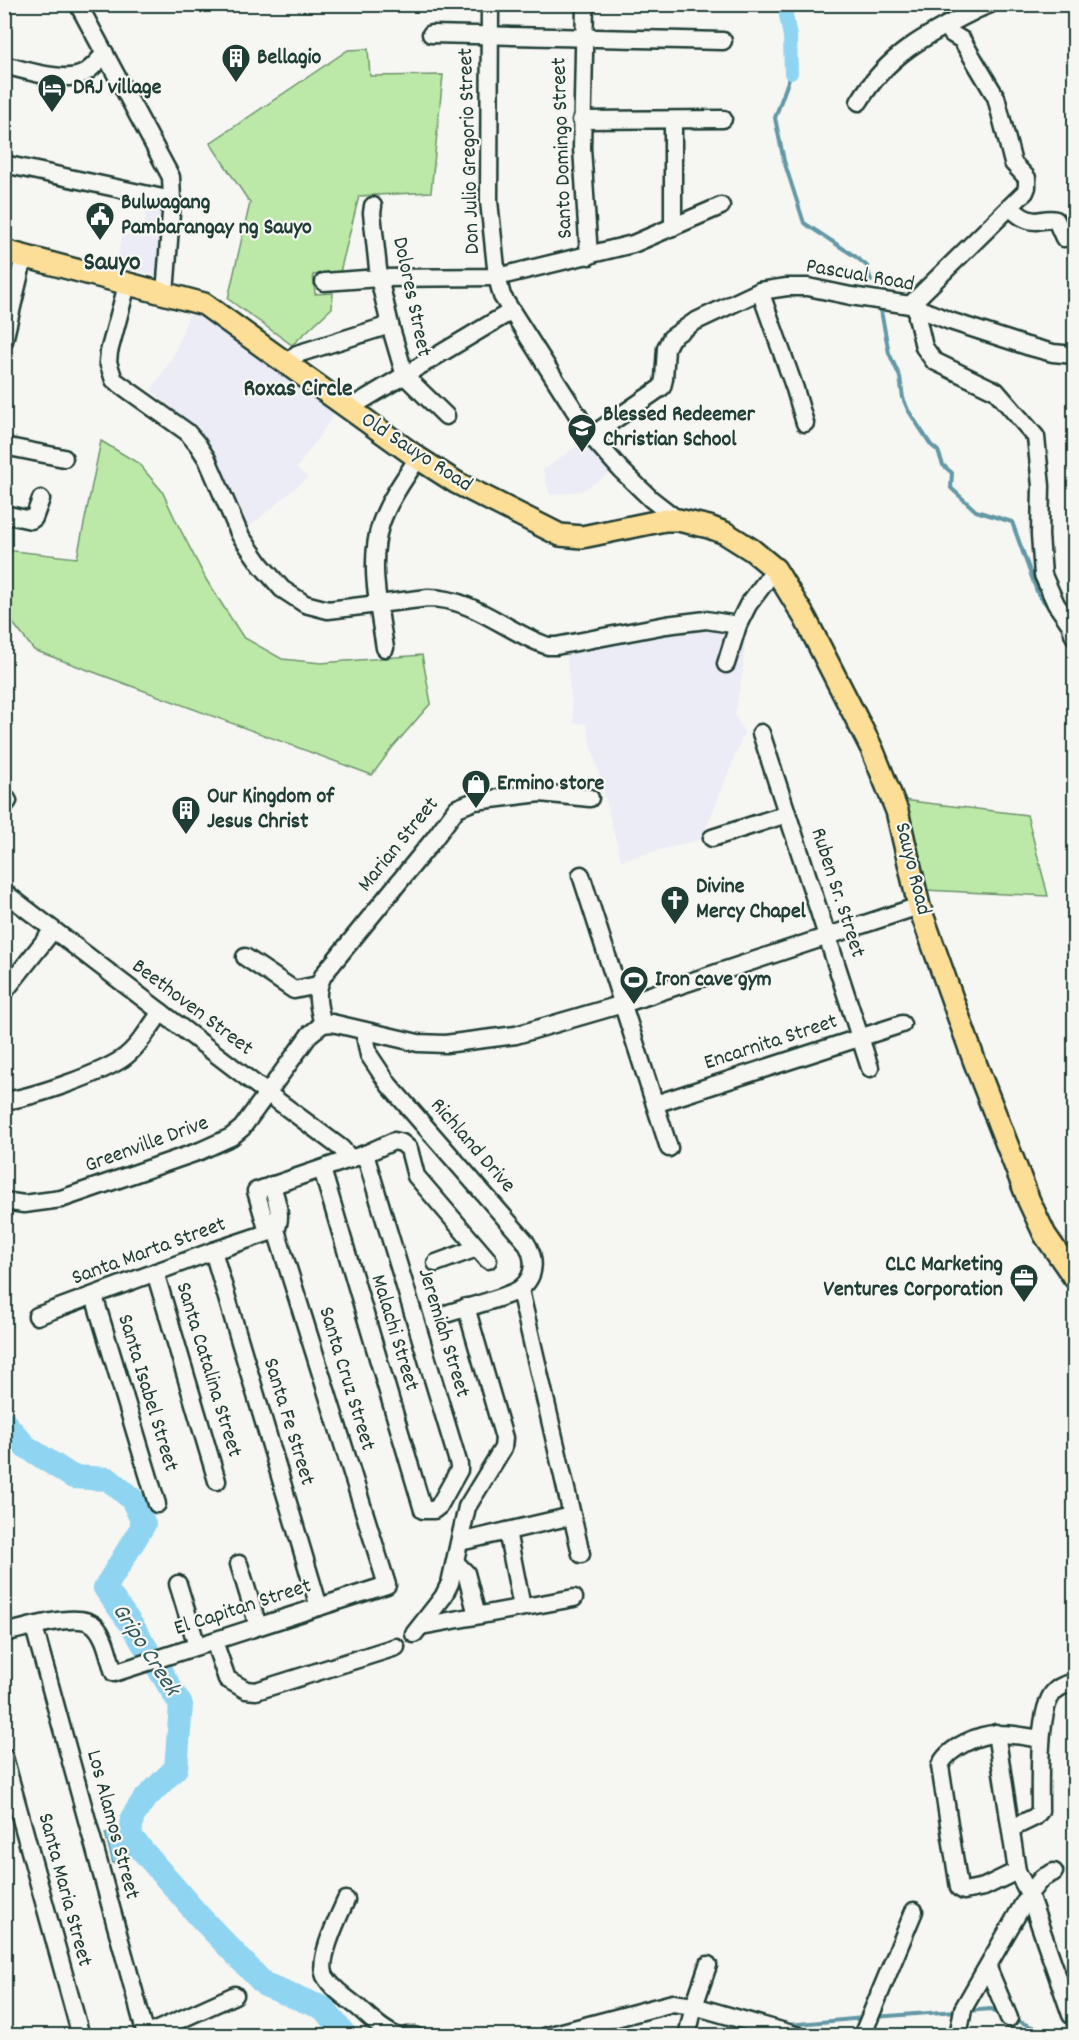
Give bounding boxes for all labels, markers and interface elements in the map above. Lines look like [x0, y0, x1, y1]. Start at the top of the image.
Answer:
building icon: Bellagio [220, 42, 252, 84]
place label: Bellagio [257, 43, 322, 74]
street label: Don Julio Gregorio Street [451, 47, 489, 255]
street label: Santo Domingo Street [544, 57, 582, 239]
hotel icon: DRJ village [36, 72, 68, 114]
place label: DRJ village [73, 73, 162, 104]
place label: Bulwagang Pambarangay ng Sauyo [121, 188, 312, 244]
public building icon: Bulwagang Pambarangay ng Sauyo [84, 200, 116, 242]
street label: Dolores Street [383, 234, 439, 360]
district label: Sauyo [84, 245, 141, 282]
street label: Pascual Road [803, 251, 917, 301]
district label: Roxas Circle [243, 373, 353, 407]
place label: Blessed Redeemer Christian School [603, 400, 756, 456]
street label: Old Sauyo Road [354, 405, 478, 501]
school or university icon: Blessed Redeemer Christian School [566, 412, 598, 454]
shop icon: Ermino store [460, 768, 492, 810]
place label: Ermino store [497, 769, 605, 800]
place label: Our Kingdom of Jesus Christ [207, 782, 335, 838]
street label: Marian Street [351, 791, 447, 899]
building icon: Our Kingdom of Jesus Christ [170, 794, 202, 836]
street label: Sauyo Road [886, 819, 938, 919]
street label: Ruben Sr. Street [801, 824, 873, 962]
place label: Divine Mercy Chapel [696, 872, 807, 928]
church icon: Divine Mercy Chapel [659, 884, 691, 926]
street label: Beethoven Street [125, 952, 259, 1064]
sports icon: Iron cave gym [618, 964, 650, 1006]
place label: Iron cave gym [655, 965, 772, 996]
street label: Encarnita Street [700, 1007, 842, 1079]
street label: Richland Drive [422, 1092, 522, 1200]
street label: Greenville Drive [81, 1108, 213, 1182]
street label: Santa Marta Street [68, 1210, 230, 1294]
place label: CLC Marketing Ventures Corporation [824, 1250, 1003, 1306]
office icon: CLC Marketing Ventures Corporation [1008, 1262, 1040, 1304]
street label: Jeremiah Street [409, 1265, 477, 1401]
street label: Malachi Street [362, 1271, 426, 1395]
street label: Santa Catalina Street [167, 1279, 249, 1461]
street label: Santa Cruz Street [309, 1303, 383, 1455]
street label: Santa Isabel Street [108, 1311, 186, 1475]
street label: Santa Fe Street [254, 1355, 322, 1489]
street label: El Capitan Street [170, 1571, 316, 1645]
water label: Gripo Creek [102, 1597, 189, 1705]
street label: Los Alamos Street [77, 1747, 147, 1903]
street label: Santa Maria Street [29, 1810, 99, 1970]

